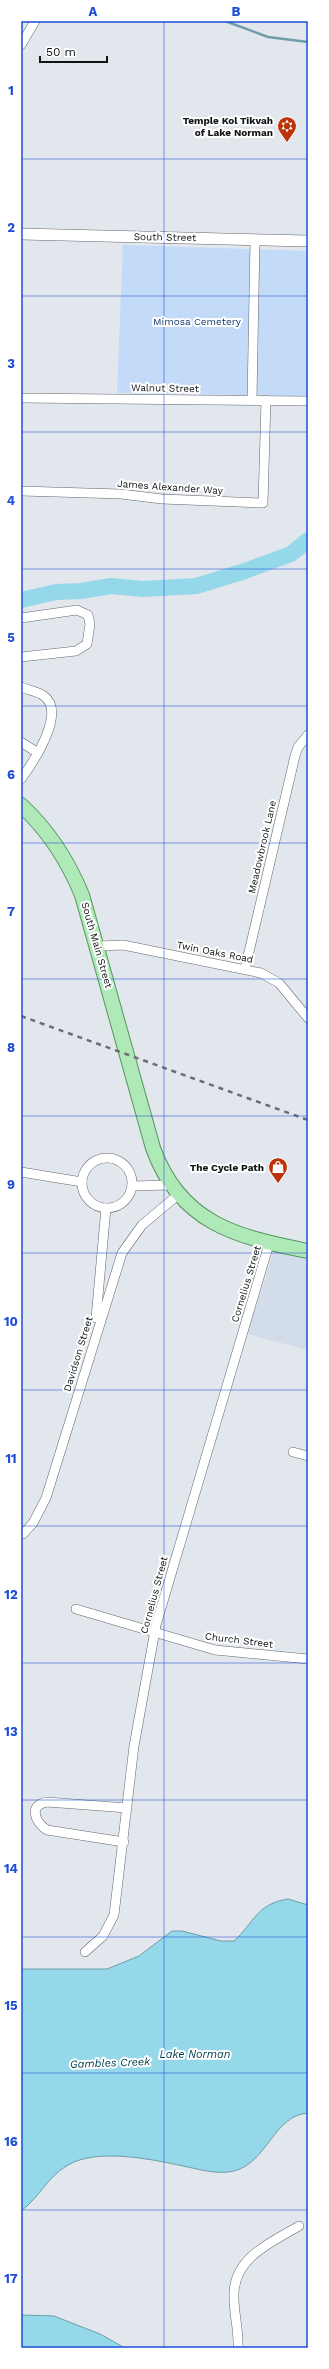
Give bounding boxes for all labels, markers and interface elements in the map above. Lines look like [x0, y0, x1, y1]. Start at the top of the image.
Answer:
text: A [89, 4, 98, 19]
text: B [232, 4, 241, 19]
scale bar [40, 38, 107, 64]
text: 50 m [46, 45, 76, 59]
text: 1 [8, 83, 14, 98]
place label: Temple Kol Tikvah of Lake Norman [183, 115, 273, 138]
synagogue icon: Temple Kol Tikvah of Lake Norman [276, 115, 298, 143]
text: 2 [7, 220, 15, 235]
street label: South Street [134, 231, 197, 243]
park label: Mimosa Cemetery [153, 316, 242, 327]
text: 3 [7, 356, 15, 371]
street label: Walnut Street [131, 382, 200, 394]
street label: James Alexander Way [117, 478, 224, 496]
text: 4 [7, 493, 16, 508]
text: 5 [7, 630, 15, 645]
text: 6 [7, 767, 15, 782]
street label: Meadowbrook Lane [246, 799, 278, 895]
street label: South Main Street [79, 901, 115, 990]
text: 7 [7, 904, 15, 919]
street label: Twin Oaks Road [176, 939, 254, 965]
text: 8 [7, 1040, 15, 1055]
shop icon: The Cycle Path [267, 1156, 289, 1184]
place label: The Cycle Path [190, 1162, 264, 1173]
text: 9 [7, 1177, 15, 1192]
street label: Cornelius Street [229, 1244, 263, 1324]
text: 10 [4, 1314, 18, 1329]
street label: Davidson Street [61, 1314, 95, 1393]
text: 11 [5, 1451, 17, 1466]
street label: Cornelius Street [138, 1554, 170, 1635]
text: 12 [4, 1587, 18, 1602]
street label: Church Street [204, 1630, 274, 1650]
text: 13 [4, 1724, 18, 1739]
text: 14 [4, 1861, 19, 1876]
text: 15 [4, 1998, 18, 2013]
water label: Lake Norman [160, 2048, 230, 2061]
water label: Gambles Creek [70, 2055, 151, 2071]
text: 16 [4, 2134, 18, 2149]
text: 17 [4, 2271, 18, 2286]

